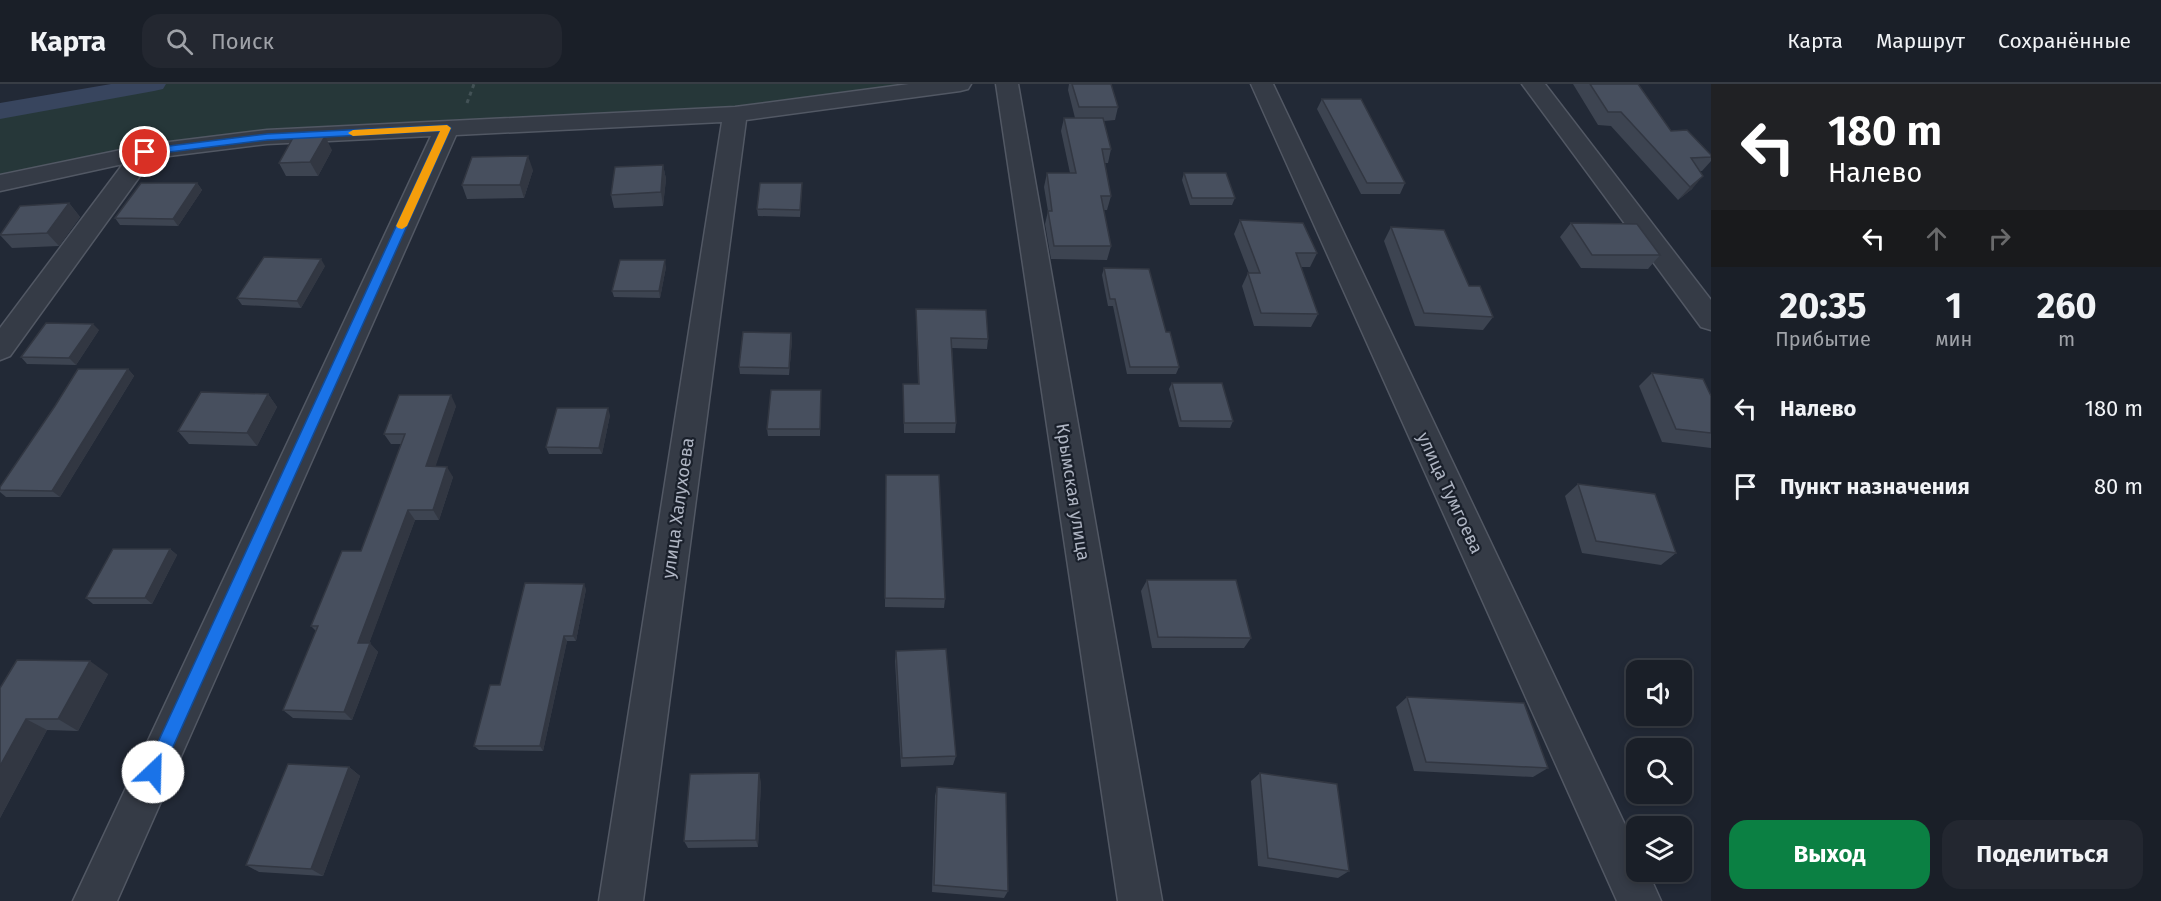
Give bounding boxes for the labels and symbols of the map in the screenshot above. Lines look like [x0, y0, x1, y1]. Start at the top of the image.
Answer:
pin [119, 126, 170, 177]
street label: Крымская улица [1051, 422, 1095, 562]
street label: улица Тумгоева [1412, 429, 1488, 557]
street label: улица Халухоева [657, 436, 699, 580]
position arrow [121, 740, 185, 804]

